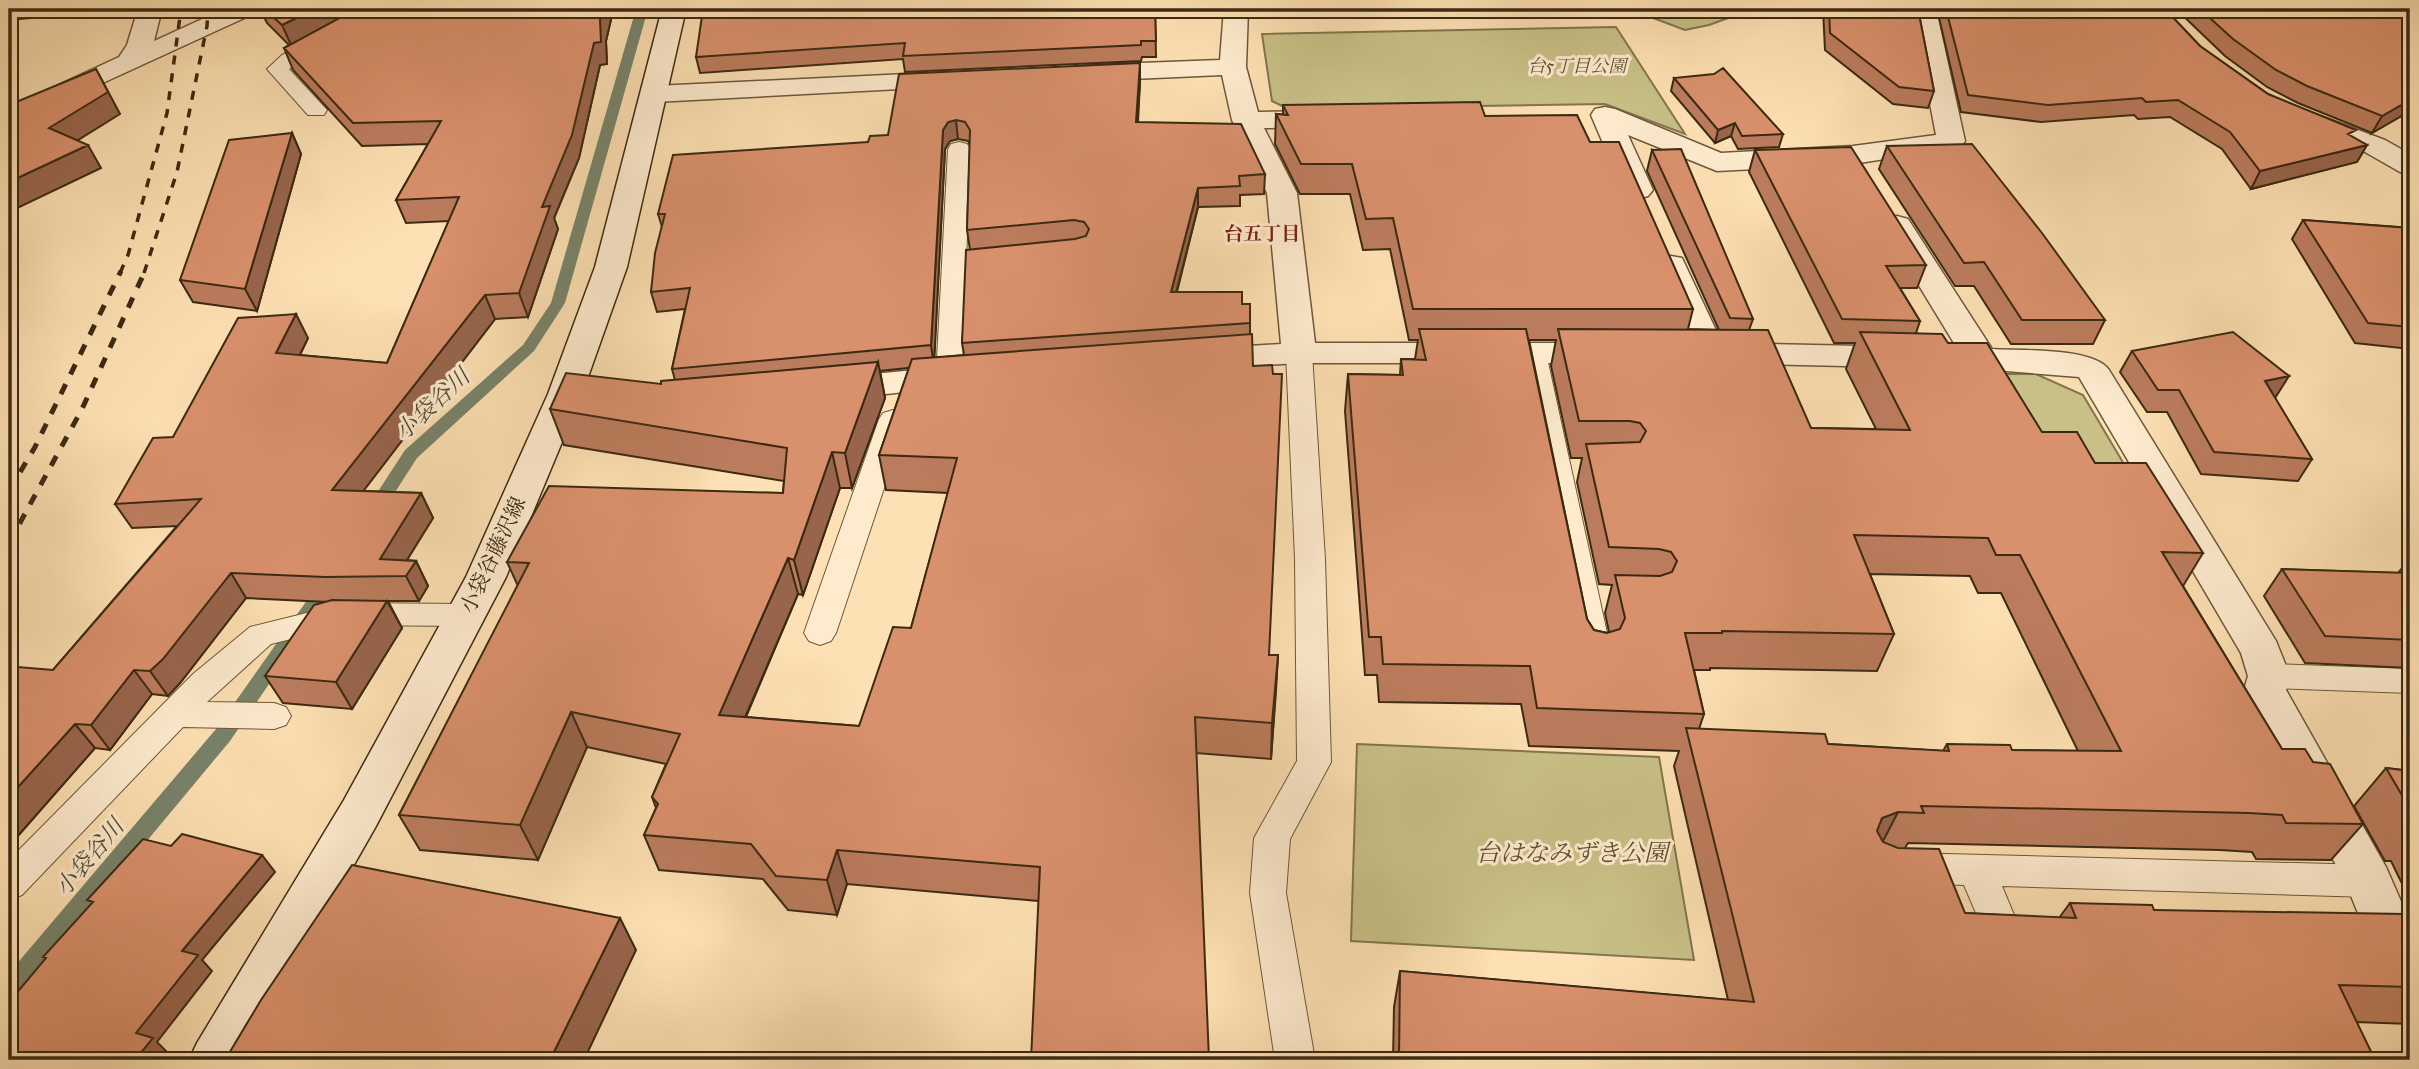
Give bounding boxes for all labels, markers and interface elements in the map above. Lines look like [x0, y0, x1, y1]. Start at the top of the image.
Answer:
park label: 台5丁目公園 [1528, 55, 1629, 77]
district label: 台五丁目 [1224, 222, 1300, 245]
water label: 小袋谷川 [389, 360, 477, 446]
street label: 小袋谷藤沢線 [455, 492, 531, 618]
water label: 小袋谷川 [49, 810, 131, 901]
park label: 台はなみずき公園 [1476, 838, 1672, 868]

